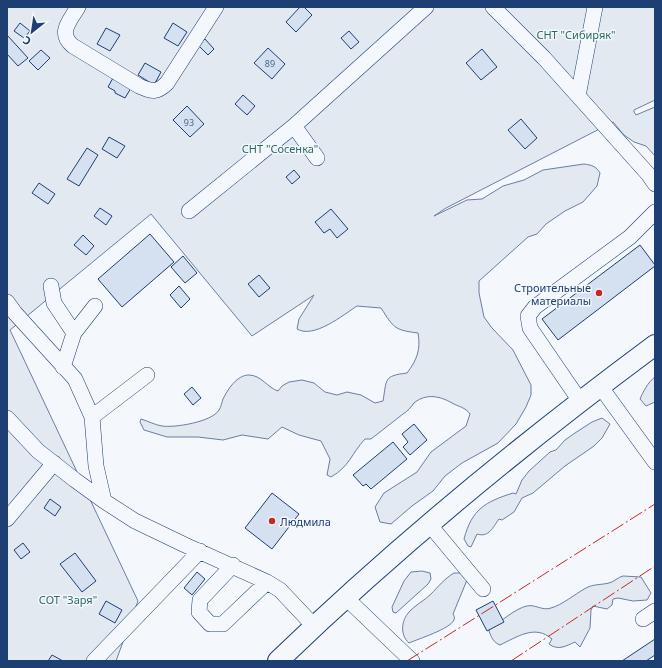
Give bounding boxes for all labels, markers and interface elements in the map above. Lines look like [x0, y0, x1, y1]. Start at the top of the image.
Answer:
north arrow [12, 12, 52, 52]
park label: СНТ "Сибиряк" [536, 27, 616, 42]
text: С [20, 33, 34, 49]
house number: 89 [265, 57, 275, 70]
house number: 93 [184, 116, 194, 129]
park label: СНТ "Сосенка" [242, 141, 318, 156]
place label: Строительные материалы [514, 280, 591, 308]
marker: Строительные материалы [594, 288, 604, 298]
place label: Людмила [280, 514, 331, 529]
marker: Людмила [267, 516, 277, 526]
park label: СОТ "Заря" [39, 592, 97, 607]

